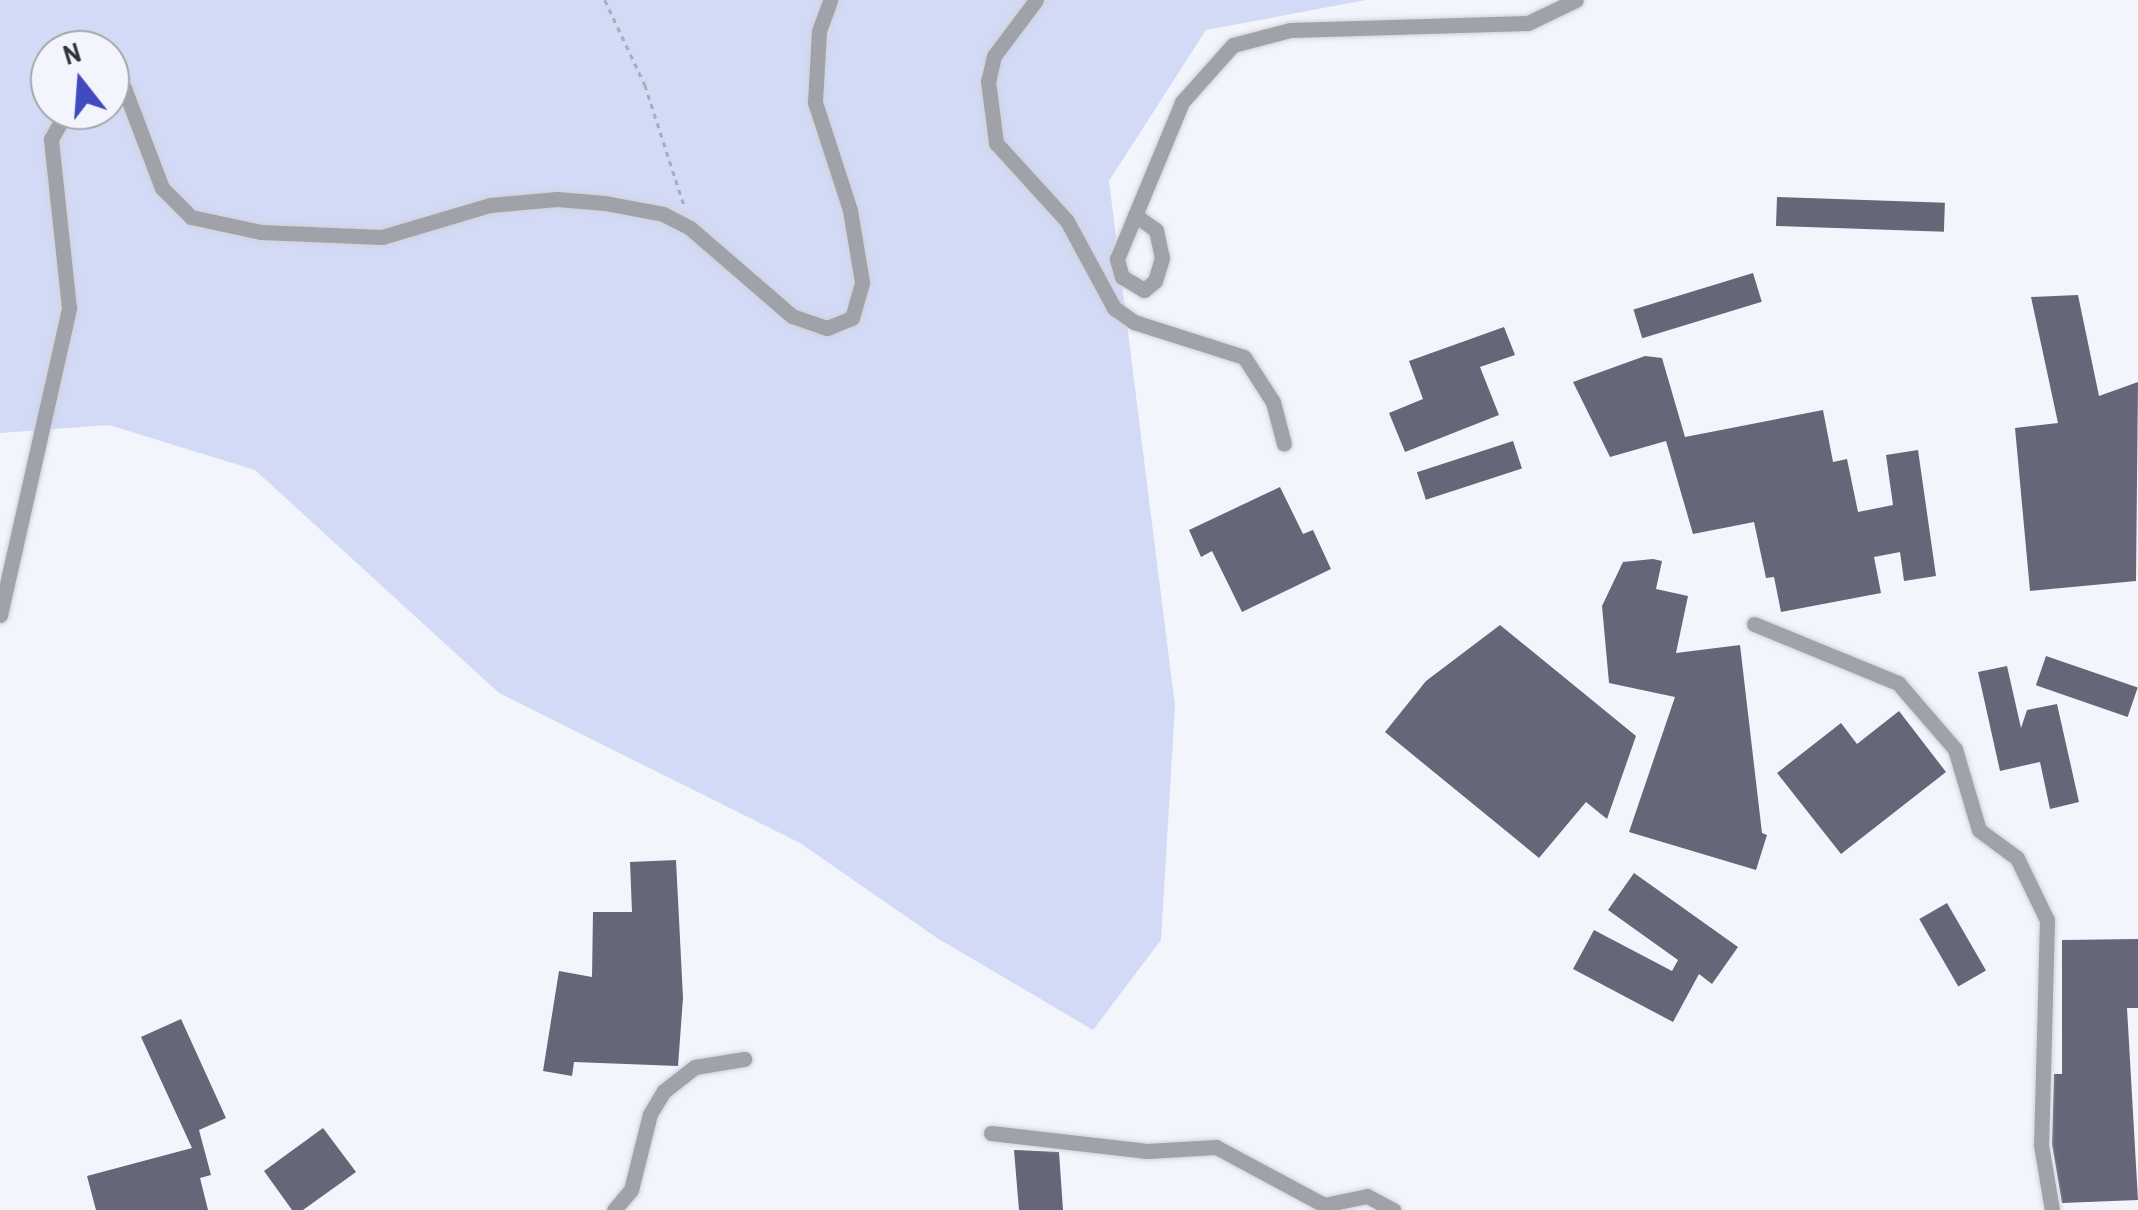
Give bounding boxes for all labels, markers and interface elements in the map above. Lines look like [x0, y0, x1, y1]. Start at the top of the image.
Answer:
north arrow [30, 30, 130, 130]
text: N [58, 33, 85, 74]

